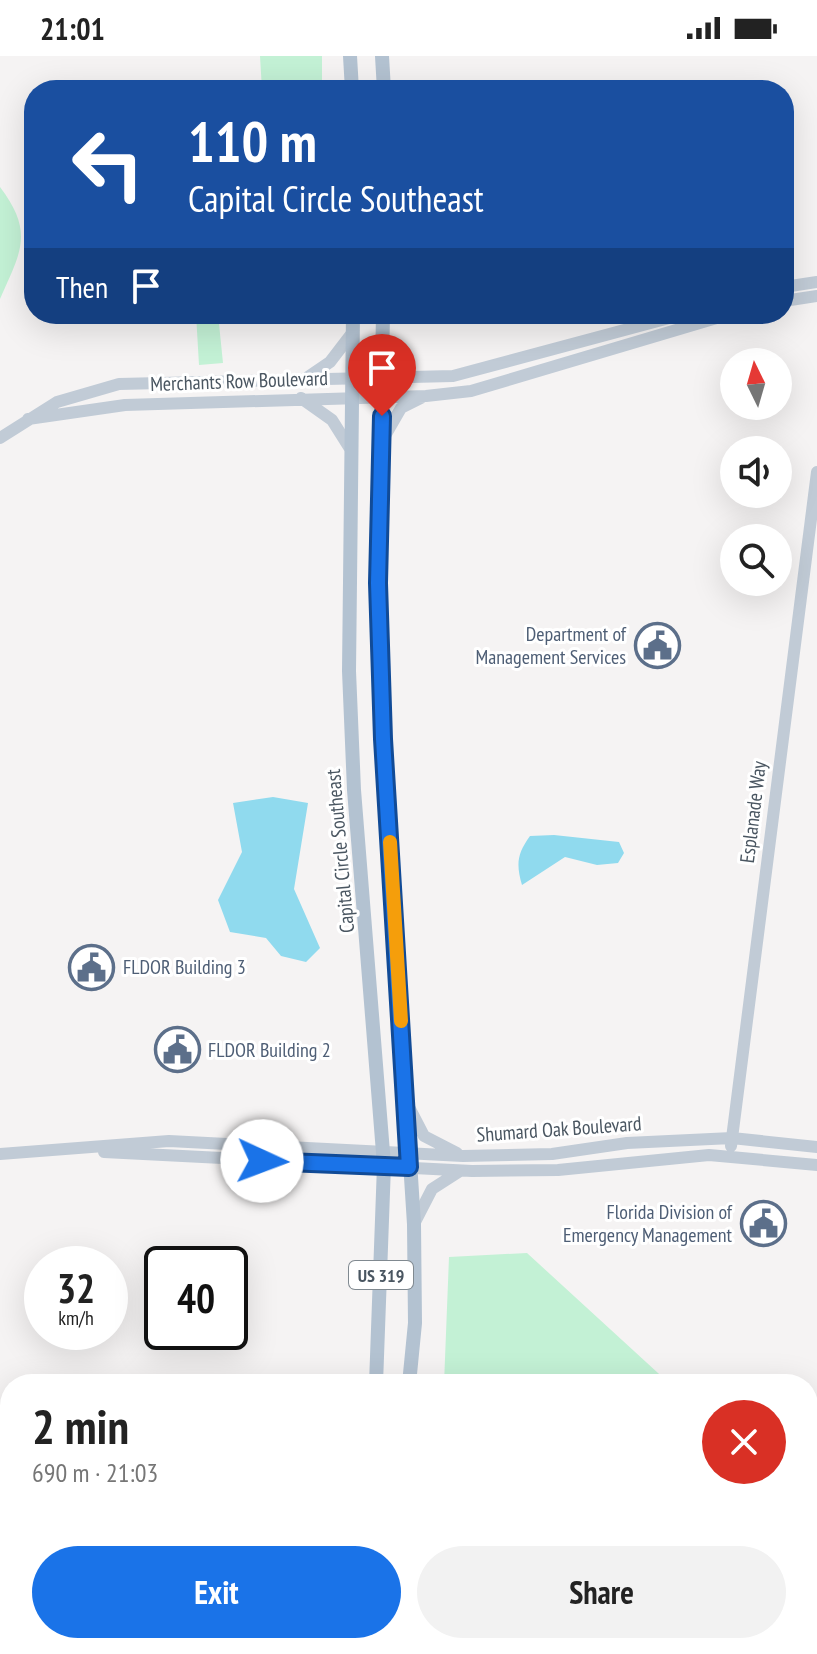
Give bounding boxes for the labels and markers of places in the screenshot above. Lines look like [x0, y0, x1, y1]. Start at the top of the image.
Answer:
pin [348, 334, 416, 416]
place label: Department of Management Services [476, 621, 627, 670]
public building icon: Department of Management Services [633, 622, 681, 670]
public building icon: FLDOR Building 3 [68, 943, 116, 991]
place label: FLDOR Building 3 [123, 954, 246, 980]
public building icon: FLDOR Building 2 [153, 1026, 201, 1074]
place label: FLDOR Building 2 [208, 1037, 331, 1063]
place label: Florida Division of Emergency Management [563, 1199, 733, 1248]
public building icon: Florida Division of Emergency Management [739, 1200, 787, 1248]

